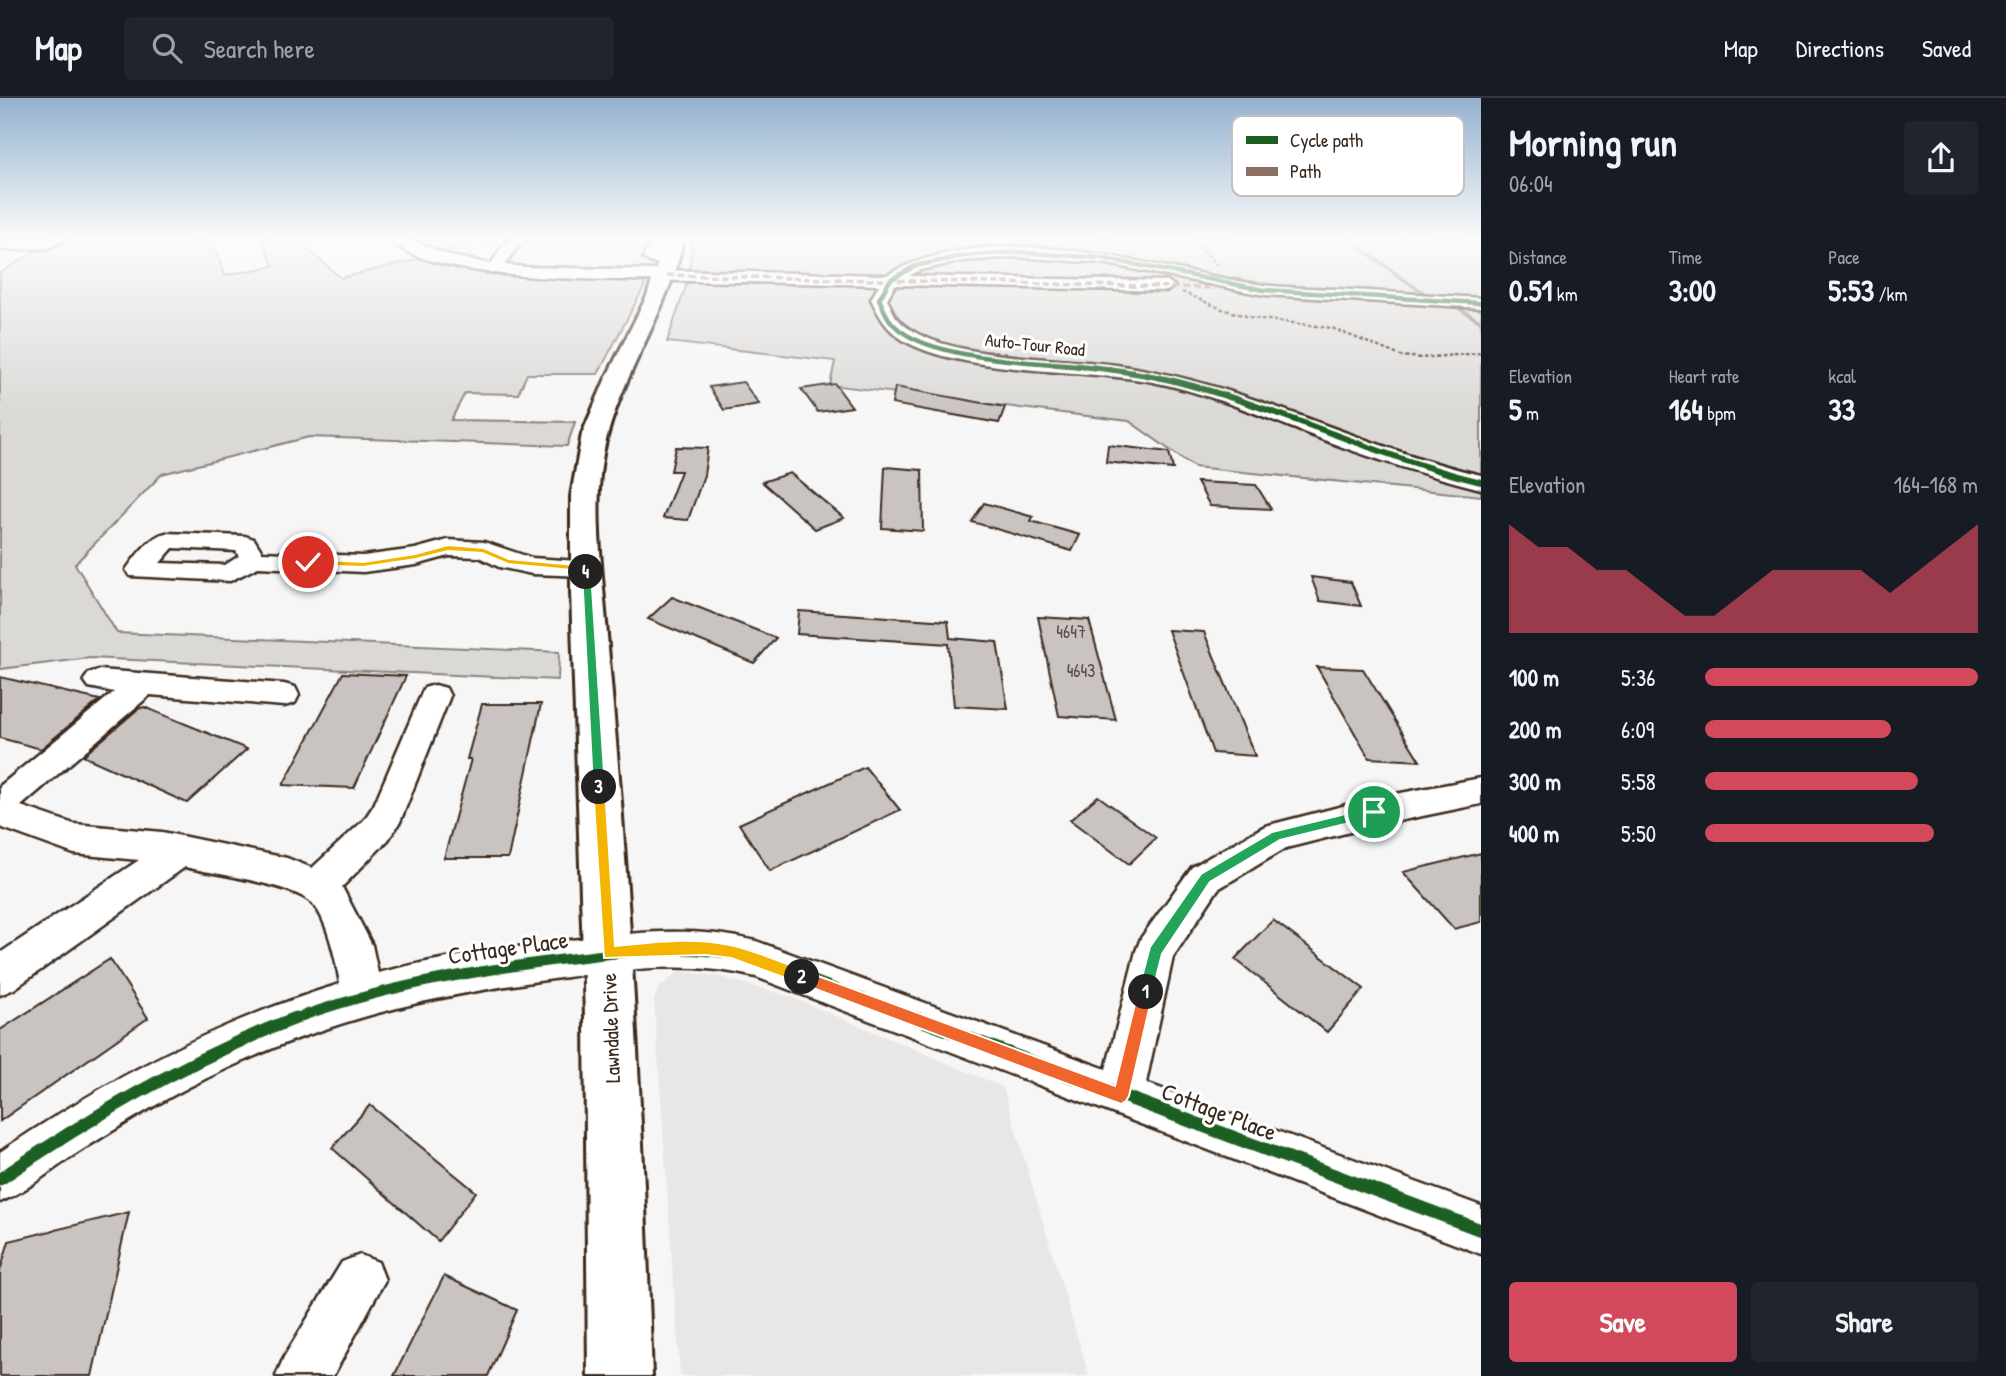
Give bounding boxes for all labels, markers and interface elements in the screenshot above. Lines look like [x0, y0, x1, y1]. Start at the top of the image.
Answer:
search box [124, 17, 614, 80]
text: Map [35, 26, 82, 70]
icon: search [148, 29, 186, 67]
text: Search here [204, 31, 315, 66]
text: Map [1724, 32, 1758, 64]
text: Directions [1796, 32, 1884, 64]
text: Saved [1922, 32, 1971, 64]
legend [1232, 116, 1464, 196]
text: Morning run [1509, 116, 1677, 168]
button: share [1904, 121, 1978, 195]
text: Cycle path [1290, 127, 1363, 153]
text: Path [1290, 158, 1321, 184]
text: 06:04 [1509, 168, 1553, 199]
text: Distance [1509, 244, 1567, 270]
text: Time [1669, 244, 1702, 270]
text: Pace [1828, 244, 1860, 270]
text: 0.51 [1509, 270, 1552, 310]
text: 3:00 [1669, 270, 1716, 310]
text: 5:53 [1828, 270, 1874, 310]
text: km [1552, 281, 1578, 307]
text: /km [1874, 281, 1907, 307]
street label: Auto-Tour Road [984, 327, 1086, 362]
text: Elevation [1509, 363, 1572, 389]
text: Heart rate [1669, 363, 1740, 389]
text: kcal [1828, 363, 1856, 389]
text: 5 [1509, 389, 1522, 429]
text: 164 [1669, 389, 1703, 429]
text: 33 [1828, 389, 1855, 429]
text: m [1522, 400, 1539, 426]
text: bpm [1703, 400, 1736, 426]
text: Elevation [1509, 469, 1585, 500]
text: 164–168 m [1894, 469, 1978, 500]
pin [278, 532, 338, 592]
icon: check [289, 543, 327, 581]
pin: 4 [568, 554, 604, 589]
text: 4 [582, 558, 589, 584]
house number: 4647 [1056, 619, 1086, 644]
house number: 4643 [1067, 658, 1095, 683]
text: 100 m [1509, 662, 1559, 693]
text: 5:36 [1621, 662, 1656, 693]
text: 200 m [1509, 714, 1561, 745]
text: 6:09 [1621, 714, 1654, 745]
text: 300 m [1509, 766, 1561, 797]
text: 5:58 [1621, 766, 1656, 797]
pin: 3 [582, 770, 616, 804]
text: 3 [594, 773, 603, 799]
pin [1344, 782, 1404, 842]
icon: arrive [1355, 793, 1393, 831]
text: 400 m [1509, 818, 1559, 849]
text: 5:50 [1621, 818, 1656, 849]
street label: Cottage Place [446, 923, 570, 971]
pin: 2 [784, 960, 820, 994]
text: 2 [797, 963, 806, 989]
street label: Lawndale Drive [594, 973, 627, 1083]
pin: 1 [1128, 974, 1164, 1010]
text: 1 [1142, 978, 1149, 1004]
street label: Cottage Place [1157, 1075, 1282, 1148]
button: Save [1509, 1282, 1737, 1362]
button: Share [1751, 1282, 1978, 1362]

